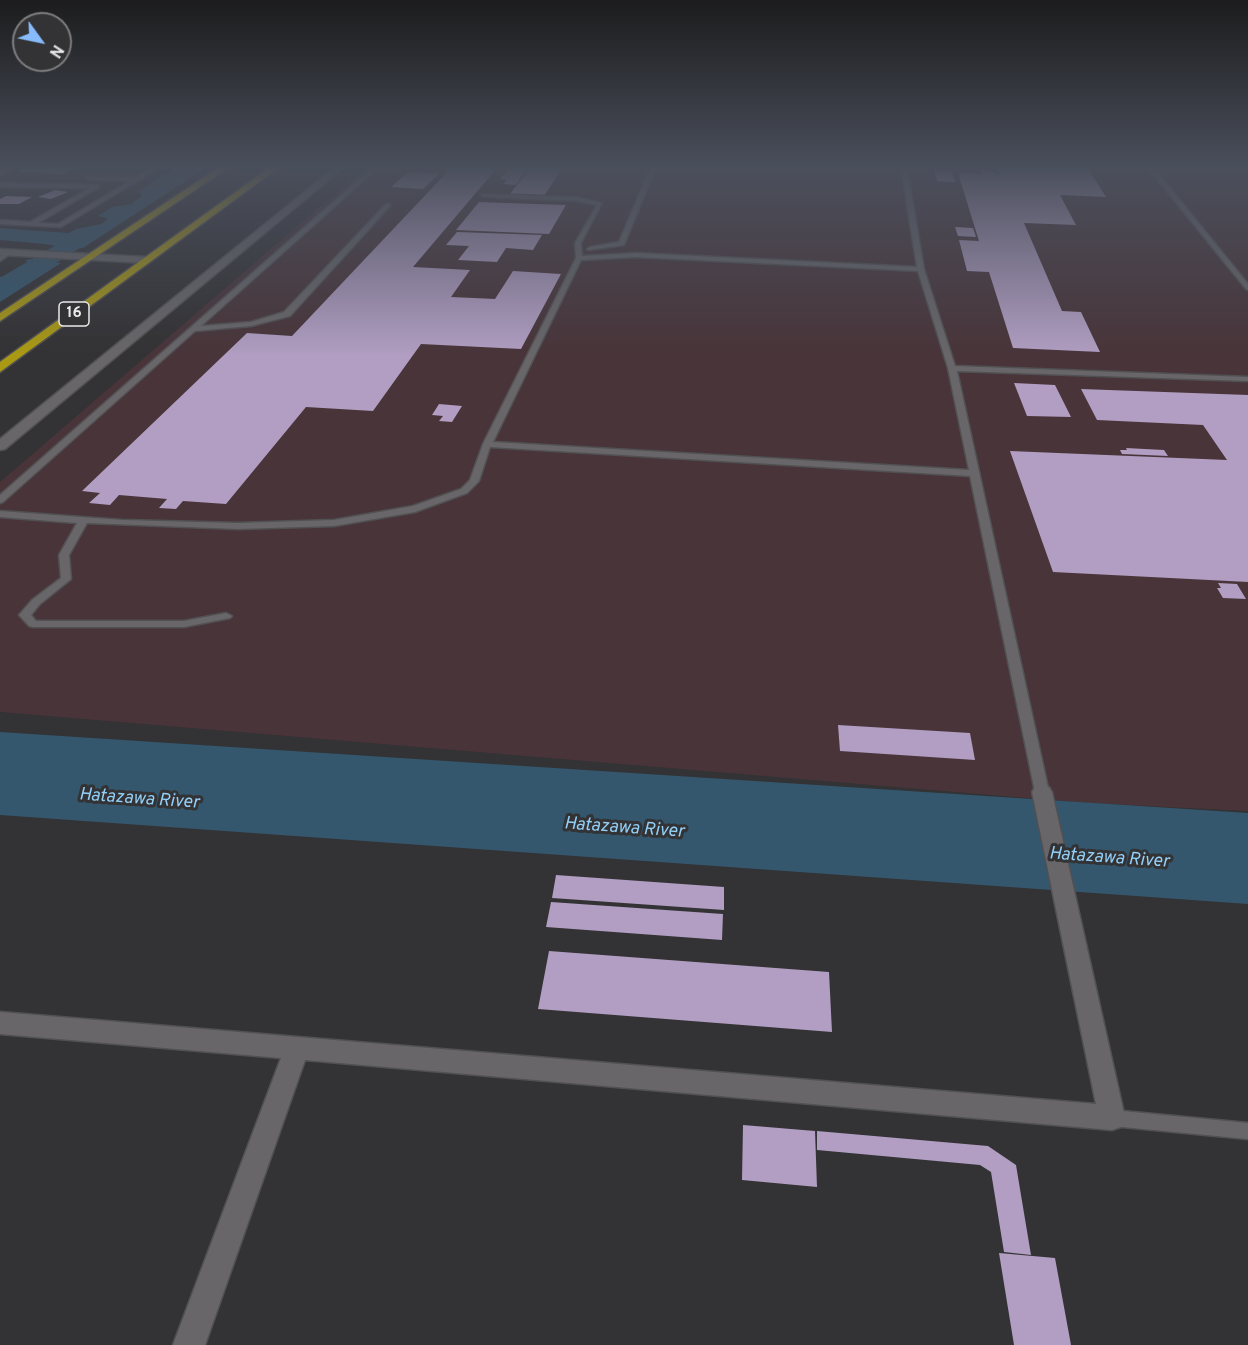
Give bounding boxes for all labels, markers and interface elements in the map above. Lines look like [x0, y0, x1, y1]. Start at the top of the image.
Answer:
north arrow [12, 12, 72, 72]
text: N [44, 40, 67, 61]
road number: 16 [59, 302, 89, 326]
water label: Hatazawa River [78, 785, 200, 815]
water label: Hatazawa River [563, 814, 685, 844]
water label: Hatazawa River [1048, 844, 1170, 874]

